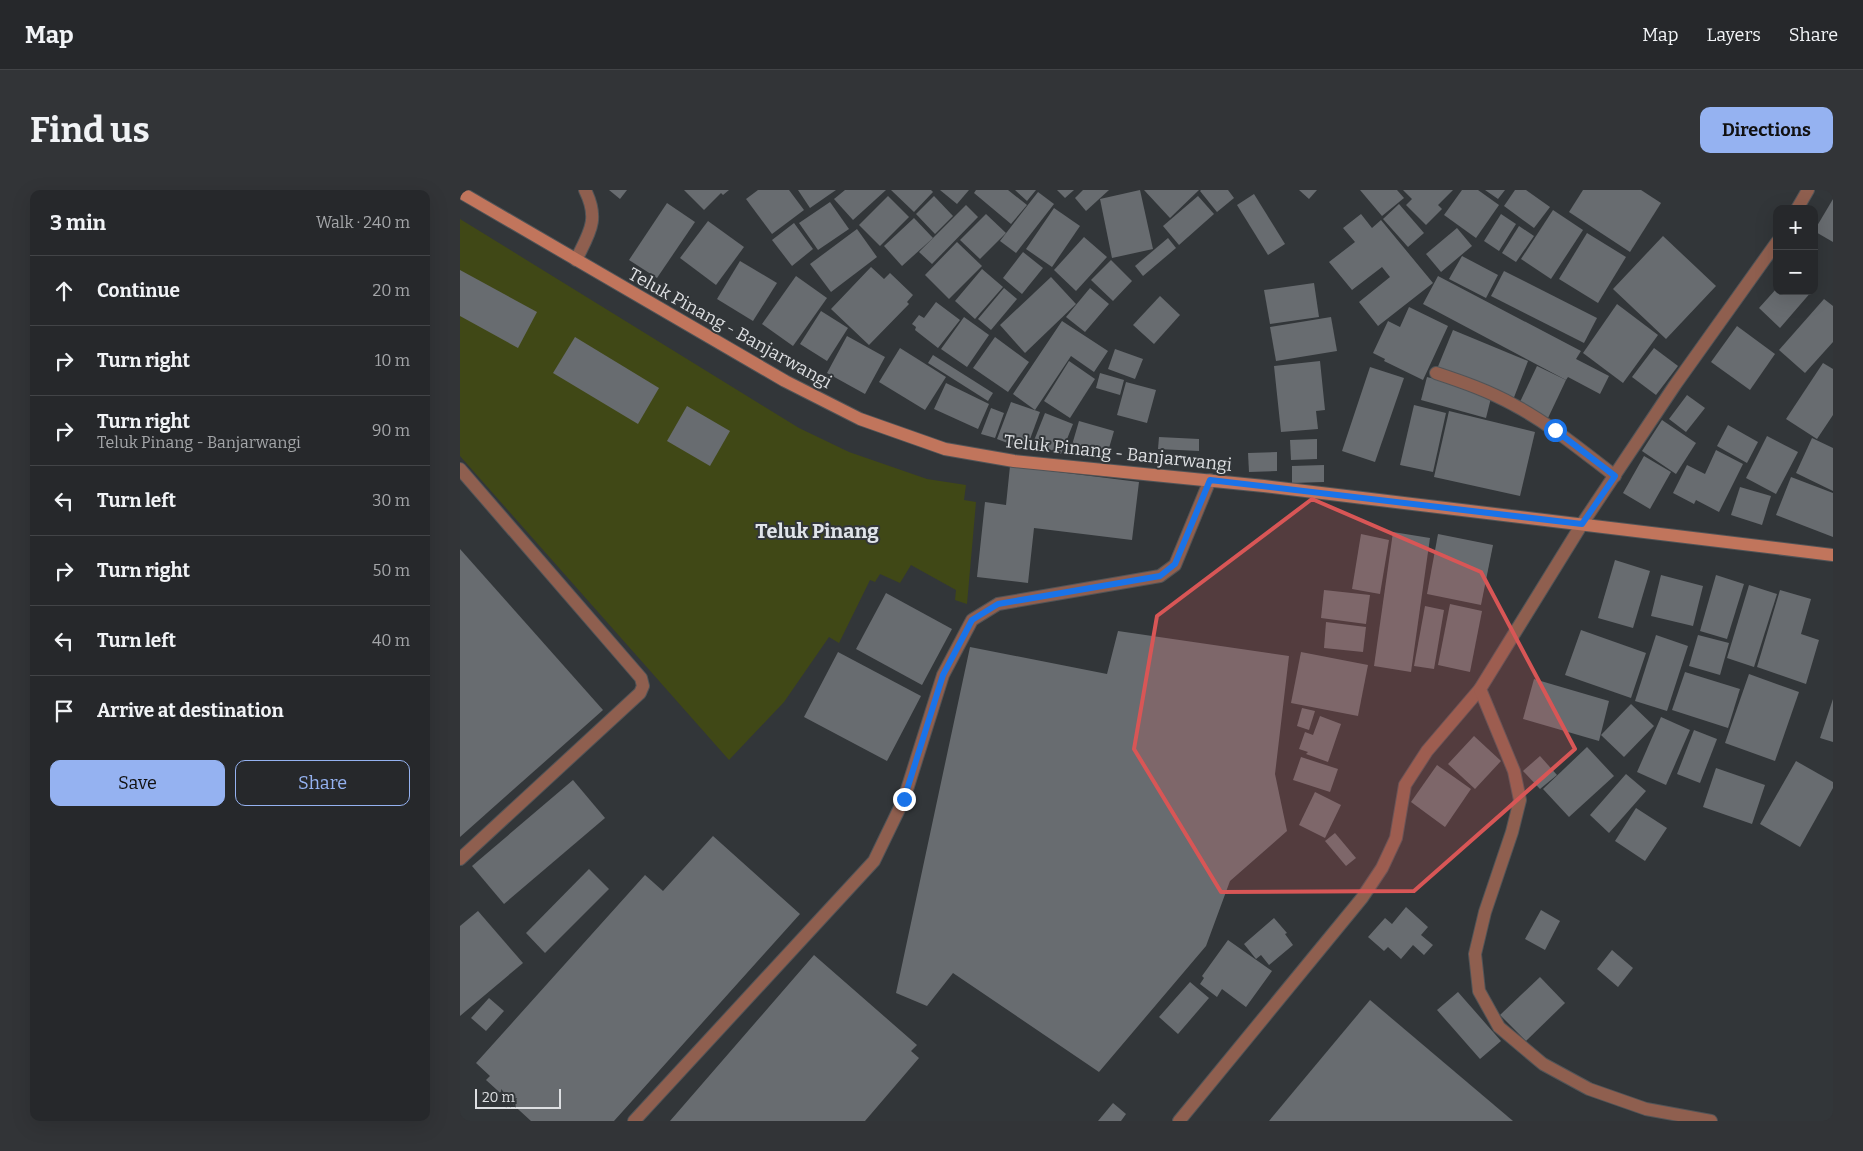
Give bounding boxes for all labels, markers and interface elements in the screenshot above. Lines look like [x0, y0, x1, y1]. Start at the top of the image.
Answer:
text: Map [25, 21, 74, 49]
text: Map [1642, 24, 1678, 46]
text: Layers [1706, 24, 1761, 46]
text: Share [1789, 24, 1838, 46]
button: Directions [1700, 107, 1833, 153]
text: Find us [30, 109, 150, 151]
map controls [1773, 205, 1818, 295]
button: + [1773, 205, 1818, 250]
text: 3 min [50, 210, 106, 236]
text: Walk · 240 m [316, 213, 410, 232]
button: − [1773, 250, 1818, 295]
street label: Teluk Pinang - Banjarwangi [624, 263, 836, 393]
icon: ahead [50, 277, 78, 305]
text: Continue [97, 279, 180, 302]
text: 20 m [373, 281, 410, 300]
icon: right [50, 347, 78, 375]
text: Turn right [97, 349, 190, 372]
text: 10 m [375, 351, 410, 370]
text: Turn right [97, 410, 190, 433]
icon: right [50, 417, 78, 445]
route start [1544, 419, 1567, 442]
text: 90 m [372, 421, 410, 440]
street label: Teluk Pinang - Banjarwangi [1003, 430, 1233, 476]
text: Teluk Pinang - Banjarwangi [97, 433, 301, 452]
icon: left [50, 487, 78, 515]
text: Turn left [97, 489, 176, 512]
text: 30 m [372, 491, 410, 510]
district label: Teluk Pinang [755, 519, 879, 543]
icon: right [50, 557, 78, 585]
text: Turn right [97, 559, 190, 582]
text: 50 m [373, 561, 410, 580]
icon: left [50, 627, 78, 655]
text: Turn left [97, 629, 176, 652]
text: 40 m [372, 631, 410, 650]
icon: arrive [50, 697, 78, 725]
text: Arrive at destination [97, 699, 284, 722]
button: Save [50, 760, 225, 806]
button: Share [235, 760, 410, 806]
route end [893, 788, 916, 811]
scale bar [475, 1086, 561, 1109]
text: 20 m [482, 1089, 515, 1106]

